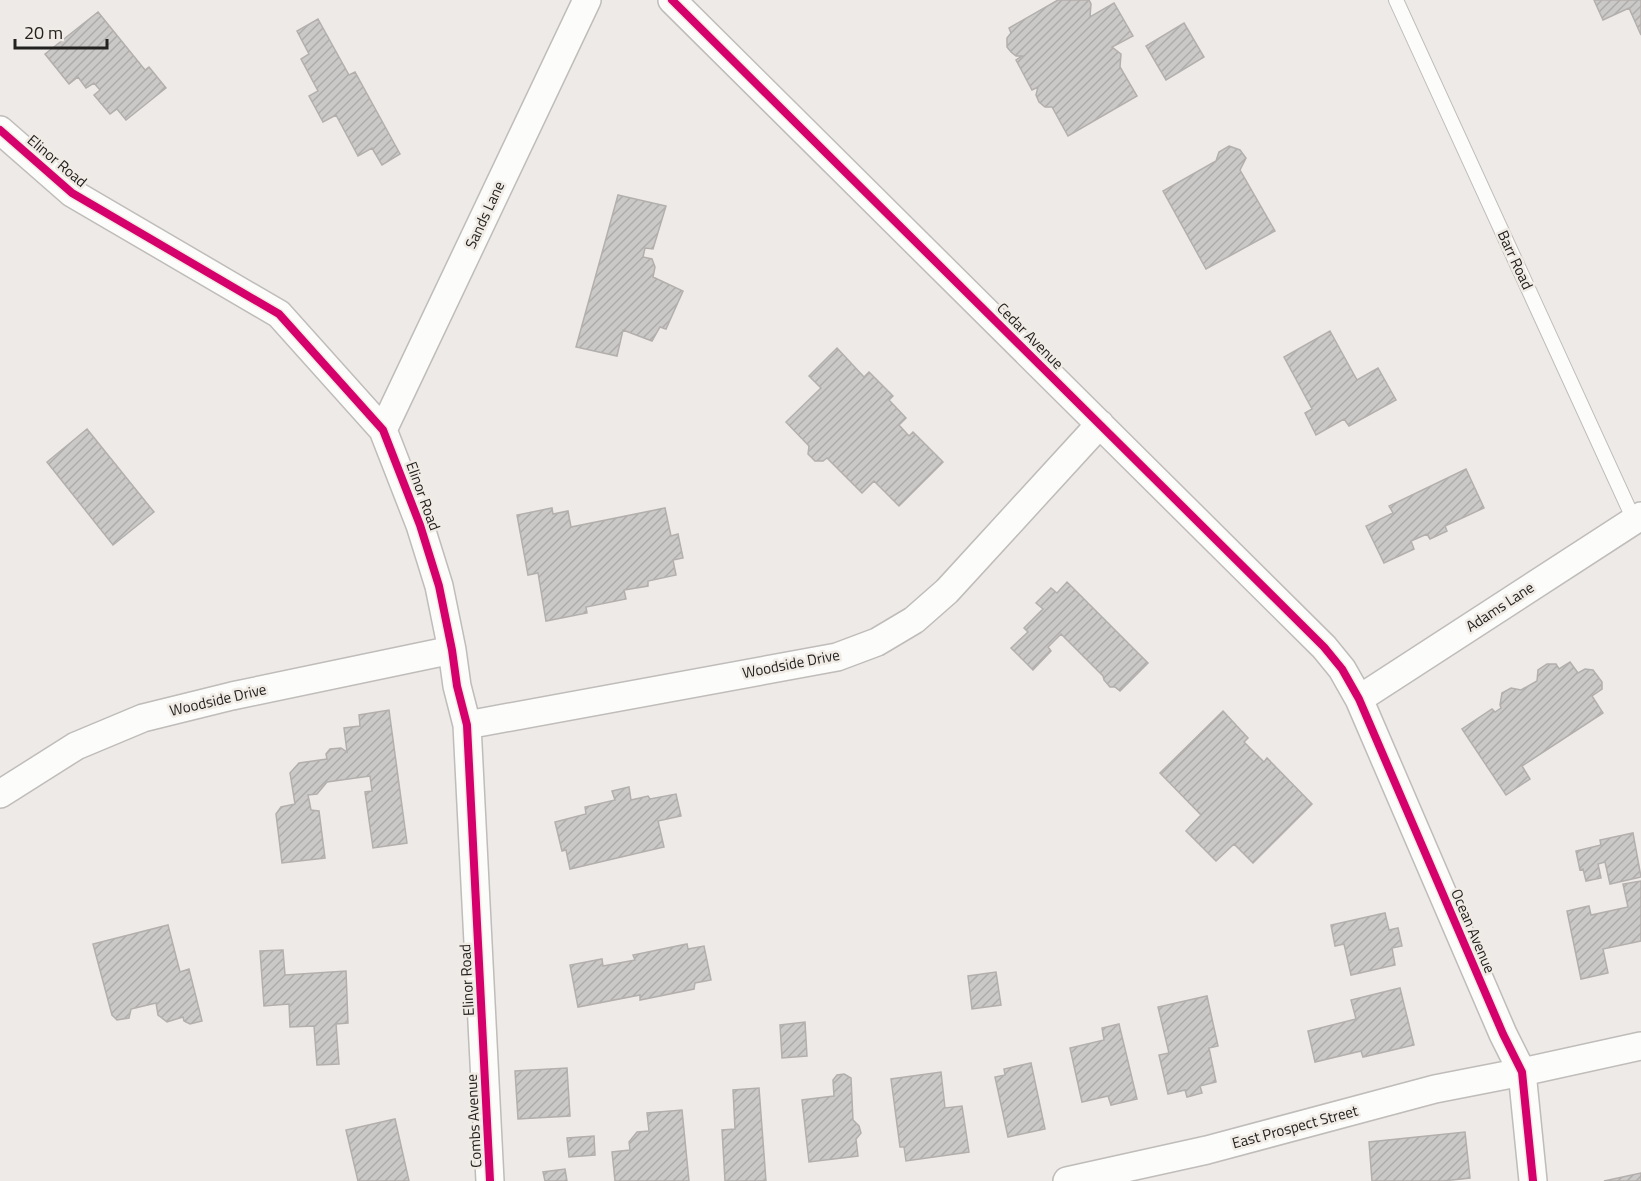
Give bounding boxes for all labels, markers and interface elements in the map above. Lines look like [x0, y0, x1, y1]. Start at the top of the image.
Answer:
scale bar [15, 12, 106, 50]
text: 20 m [24, 19, 63, 46]
street label: Elinor Road [22, 129, 92, 193]
street label: Sands Lane [459, 177, 510, 252]
street label: Barr Road [1492, 226, 1539, 293]
street label: Cedar Avenue [992, 297, 1069, 374]
street label: Elinor Road [400, 458, 447, 534]
street label: Adams Lane [1461, 576, 1538, 637]
street label: Woodside Drive [740, 643, 842, 684]
street label: Woodside Drive [167, 677, 269, 722]
street label: Ocean Avenue [1445, 885, 1502, 977]
street label: Elinor Road [453, 943, 480, 1017]
street label: Combs Avenue [460, 1074, 487, 1168]
street label: East Prospect Street [1229, 1098, 1361, 1154]

